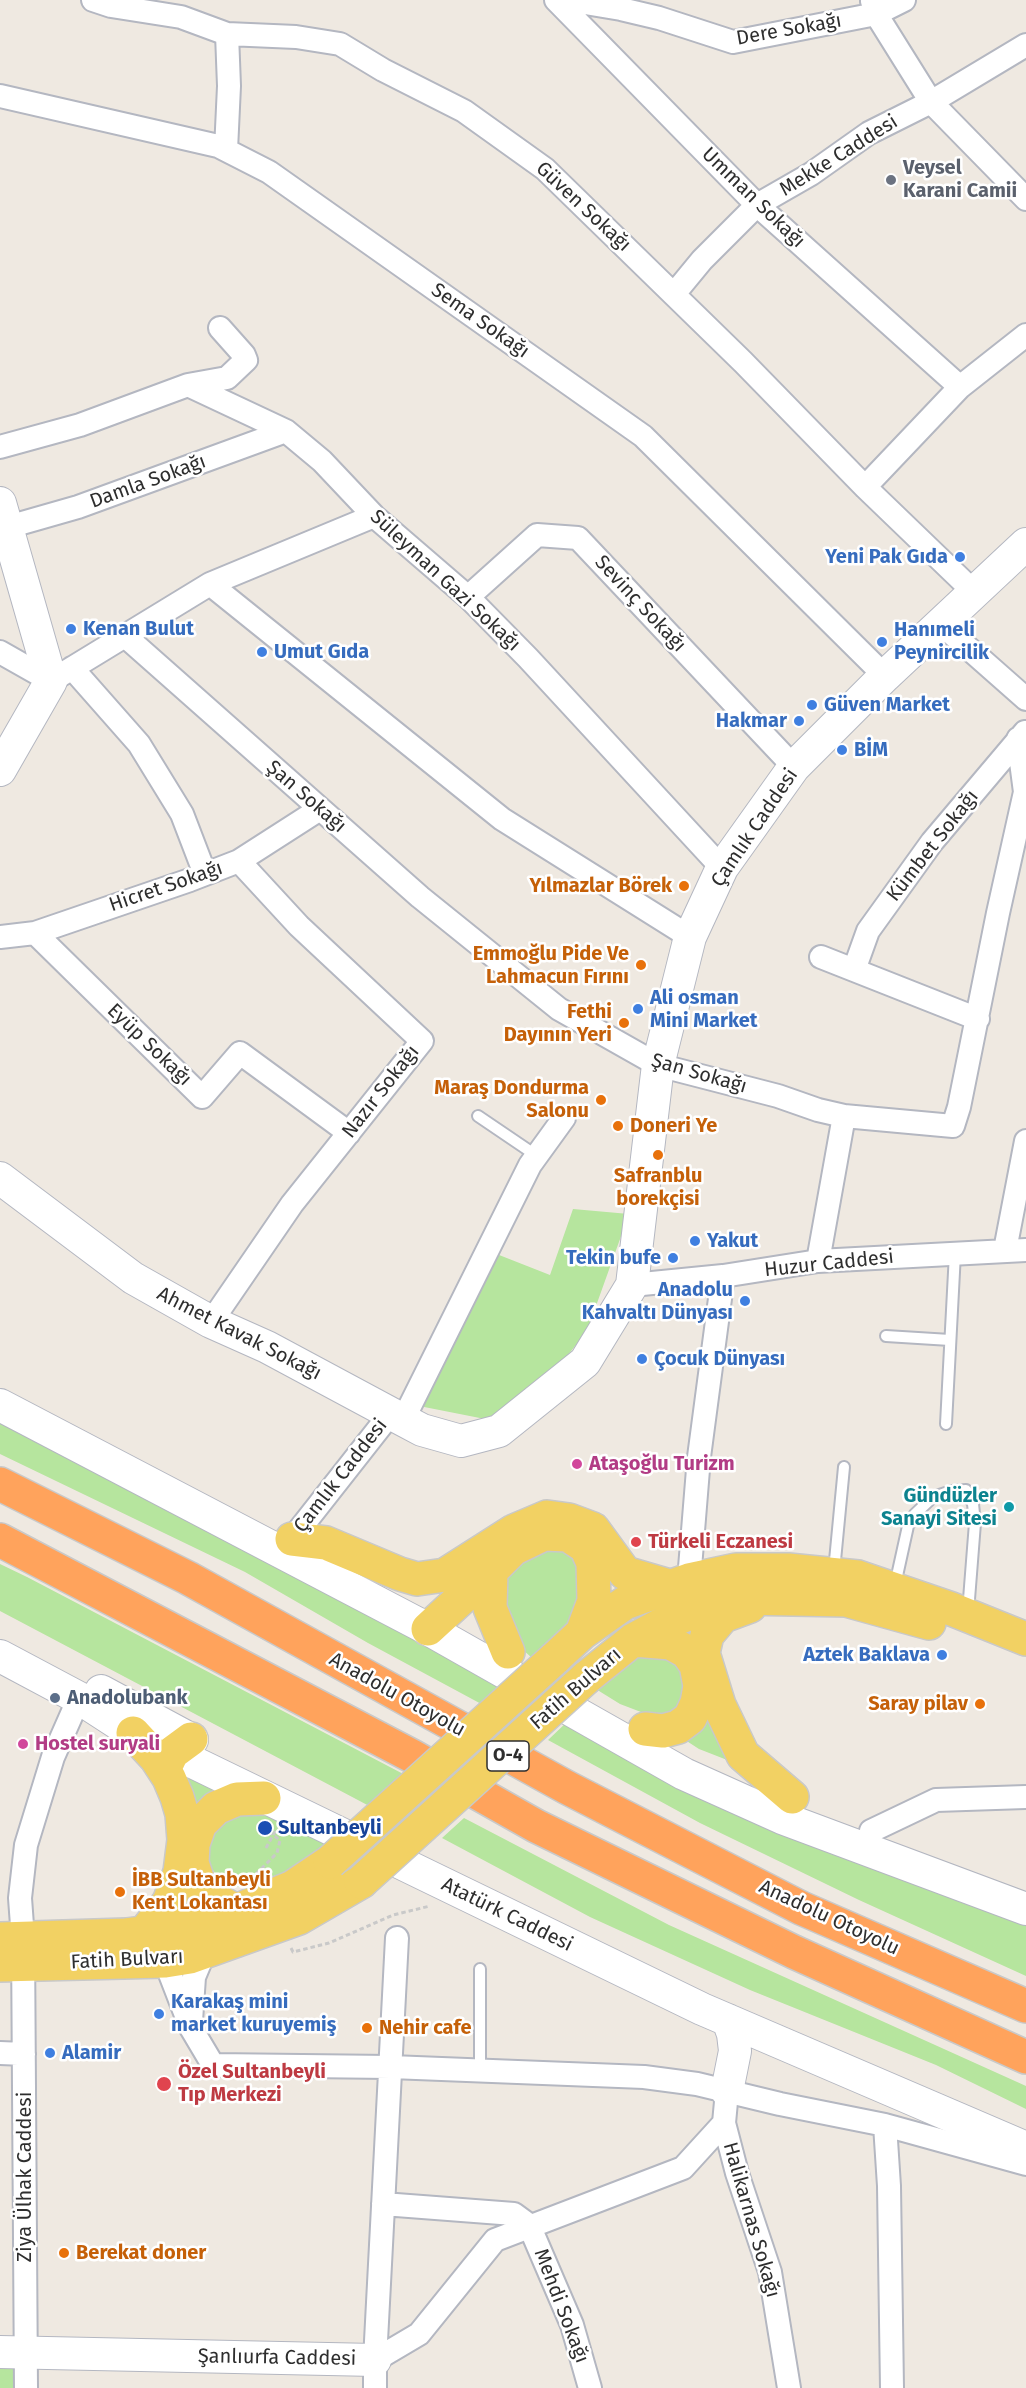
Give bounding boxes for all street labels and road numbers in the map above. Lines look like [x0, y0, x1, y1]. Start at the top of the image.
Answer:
street label: Dere Sokağı [735, 9, 843, 51]
street label: Mekke Caddesi [776, 110, 902, 202]
street label: Umman Sokağı [696, 143, 810, 253]
street label: Güven Sokağı [531, 157, 635, 257]
street label: Sema Sokağı [426, 278, 534, 364]
street label: Damla Sokağı [87, 450, 209, 514]
street label: Süleyman Gazi Sokağı [365, 505, 525, 657]
street label: Sevinç Sokağı [589, 551, 691, 657]
street label: Şan Sokağı [261, 756, 351, 838]
street label: Çamlık Caddesi [707, 764, 803, 892]
street label: Kümbet Sokağı [882, 785, 984, 907]
street label: Hicret Sokağı [106, 856, 226, 918]
street label: Eyüp Sokağı [102, 999, 196, 1091]
street label: Nazır Sokağı [337, 1041, 425, 1143]
street label: Şan Sokağı [649, 1049, 749, 1099]
street label: Huzur Caddesi [763, 1245, 895, 1283]
street label: Ahmet Kavak Sokağı [153, 1282, 325, 1386]
street label: Çamlık Caddesi [289, 1414, 393, 1538]
street label: Fatih Bulvarı [526, 1643, 626, 1735]
street label: Anadolu Otoyolu [325, 1648, 469, 1742]
road number: O-4 [487, 1741, 529, 1771]
street label: Atatürk Caddesi [437, 1873, 577, 1957]
street label: Anadolu Otoyolu [755, 1875, 903, 1961]
street label: Fatih Bulvarı [70, 1945, 184, 1975]
street label: Ziya Ülhak Caddesi [13, 2092, 37, 2262]
street label: Halikarnas Sokağı [717, 2140, 785, 2300]
street label: Mehdi Sokağı [528, 2246, 594, 2366]
street label: Şanlıurfa Caddesi [198, 2345, 356, 2371]

